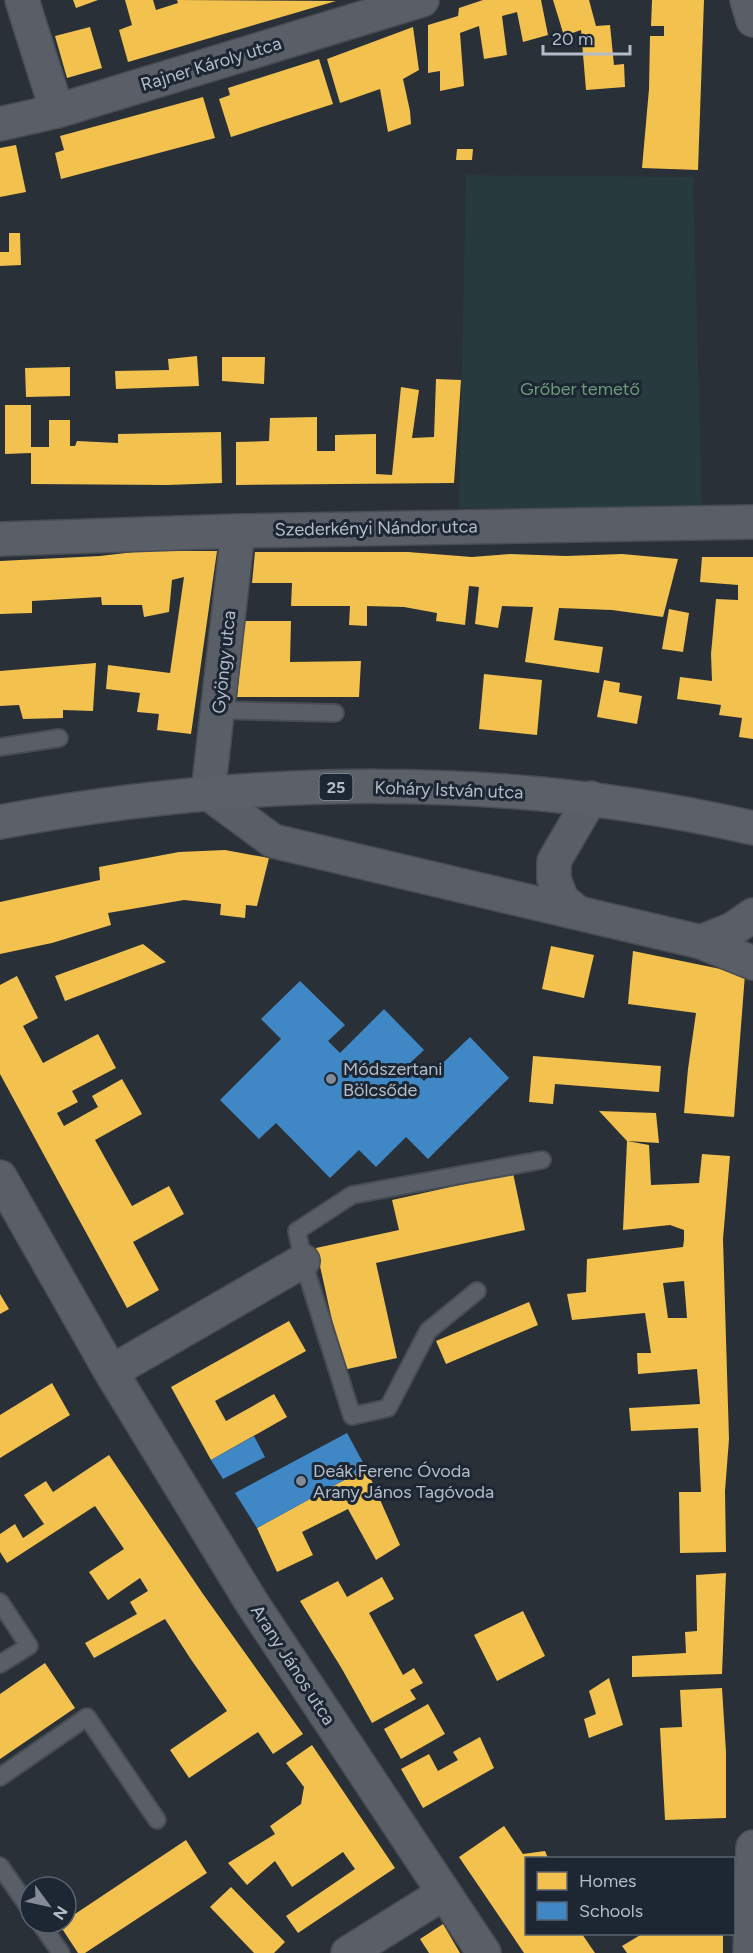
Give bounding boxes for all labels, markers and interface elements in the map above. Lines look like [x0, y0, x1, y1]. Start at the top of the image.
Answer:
scale bar [543, 18, 630, 56]
text: 20 m [552, 28, 593, 50]
street label: Rajner Károly utca [138, 32, 284, 96]
park label: Grőber temető [520, 378, 640, 400]
street label: Szederkényi Nándor utca [274, 515, 478, 541]
street label: Gyöngy utca [208, 609, 240, 715]
road number: 25 [320, 774, 352, 800]
street label: Koháry István utca [374, 776, 524, 804]
place label: Módszertani Bölcsőde [343, 1058, 443, 1101]
marker: Módszertani Bölcsőde [324, 1072, 338, 1086]
place label: Deák Ferenc Óvoda Arany János Tagóvoda [313, 1460, 494, 1503]
marker: Deák Ferenc Óvoda Arany János Tagóvoda [294, 1474, 308, 1488]
street label: Arany János utca [246, 1601, 340, 1729]
legend [525, 1857, 735, 1935]
text: Homes [579, 1870, 637, 1892]
north arrow [18, 1875, 78, 1935]
text: Schools [579, 1900, 643, 1922]
text: N [49, 1903, 71, 1923]

